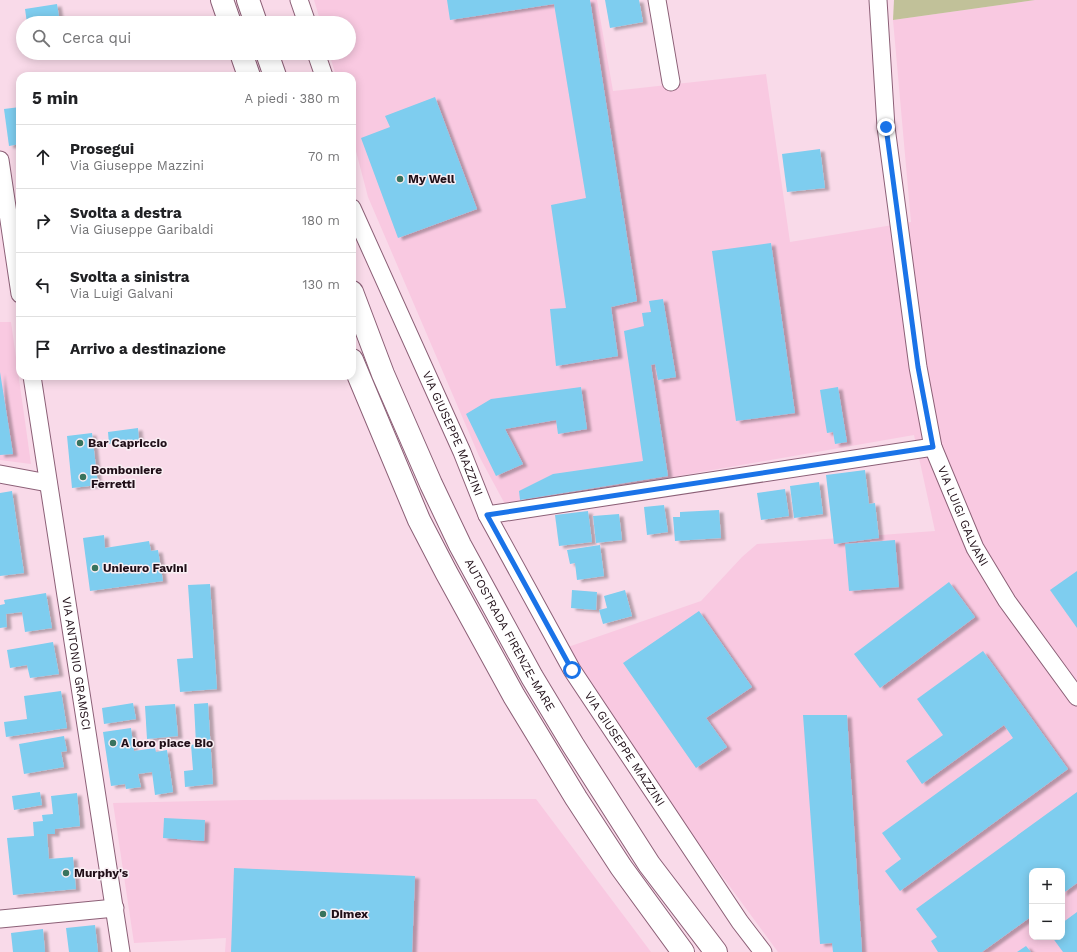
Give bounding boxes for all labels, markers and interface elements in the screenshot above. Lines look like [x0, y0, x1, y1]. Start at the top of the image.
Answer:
search box [16, 16, 356, 60]
icon: search [30, 27, 52, 49]
text: Cerca qui [62, 29, 131, 47]
text: 5 min [32, 88, 78, 108]
text: A piedi · 380 m [244, 91, 340, 106]
route end [877, 118, 895, 136]
text: Prosegui [70, 140, 134, 158]
icon: ahead [32, 146, 54, 168]
text: 70 m [308, 149, 340, 164]
text: Via Giuseppe Mazzini [70, 158, 204, 173]
place label: My Well [408, 172, 455, 186]
marker: My Well [395, 174, 405, 184]
text: Svolta a destra [70, 204, 182, 222]
icon: right [32, 210, 54, 232]
text: 180 m [302, 213, 340, 228]
text: Via Giuseppe Garibaldi [70, 222, 213, 237]
text: Svolta a sinistra [70, 268, 190, 286]
icon: left [32, 274, 54, 296]
text: 130 m [302, 277, 340, 292]
text: Via Luigi Galvani [70, 286, 173, 301]
icon: arrive [32, 338, 54, 360]
text: Arrivo a destinazione [70, 340, 226, 358]
street label: VIA GIUSEPPE MAZZINI [419, 369, 486, 498]
place label: Bar Capriccio [88, 436, 167, 450]
marker: Bar Capriccio [75, 438, 85, 448]
place label: Bomboniere Ferretti [91, 463, 162, 491]
street label: VIA LUIGI GALVANI [935, 464, 991, 569]
marker: Bomboniere Ferretti [78, 472, 88, 482]
street label: AUTOSTRADA FIRENZE-MARE [462, 556, 558, 714]
place label: Unieuro Favini [103, 561, 187, 575]
marker: Unieuro Favini [90, 563, 100, 573]
street label: VIA ANTONIO GRAMSCI [59, 596, 94, 731]
route start [563, 661, 581, 679]
street label: VIA GIUSEPPE MAZZINI [581, 689, 668, 809]
place label: A loro piace Bio [121, 736, 213, 750]
marker: A loro piace Bio [108, 738, 118, 748]
place label: Murphy's [74, 866, 129, 880]
marker: Murphy's [61, 868, 71, 878]
map controls [1029, 868, 1065, 940]
button: + [1029, 868, 1065, 904]
button: − [1029, 904, 1065, 940]
place label: Dimex [331, 907, 368, 921]
marker: Dimex [318, 909, 328, 919]

